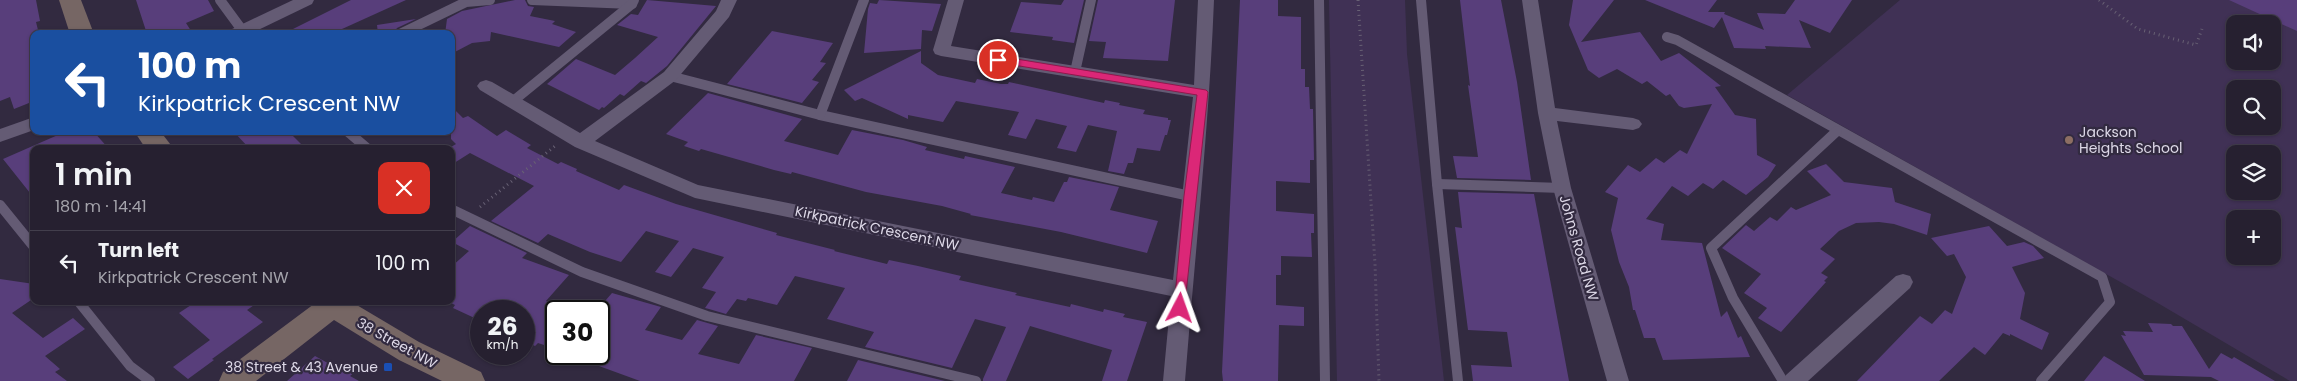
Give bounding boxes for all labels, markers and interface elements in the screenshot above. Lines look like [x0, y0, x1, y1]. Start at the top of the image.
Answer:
map controls [2226, 15, 2281, 265]
button: sound [2226, 15, 2281, 70]
pin [977, 39, 1019, 81]
text: 100 m [138, 41, 241, 90]
icon: arrive [984, 46, 1012, 74]
icon: left [55, 50, 120, 115]
button: search [2226, 80, 2281, 135]
text: Kirkpatrick Crescent NW [138, 88, 400, 119]
place label: Jackson Heights School [2079, 122, 2182, 158]
marker: Jackson Heights School [2063, 134, 2075, 146]
button: layers [2226, 145, 2281, 200]
text: 1 min [55, 153, 133, 196]
button: close [378, 162, 430, 214]
street label: Johns Road NW [1554, 193, 1604, 303]
text: 180 m · 14:41 [55, 195, 147, 218]
street label: Kirkpatrick Crescent NW [793, 201, 961, 255]
button: + [2226, 210, 2281, 265]
text: Turn left [98, 237, 179, 264]
icon: left [55, 249, 83, 277]
text: 100 m [375, 250, 430, 277]
text: Kirkpatrick Crescent NW [98, 266, 289, 289]
position arrow [1153, 281, 1205, 333]
speed limit sign: 30 [545, 300, 610, 365]
text: 26 [487, 309, 518, 344]
street label: 38 Street NW [353, 313, 441, 373]
text: km/h [487, 336, 518, 353]
place label: 38 Street & 43 Avenue [225, 357, 378, 377]
marker: 38 Street & 43 Avenue [382, 361, 394, 373]

